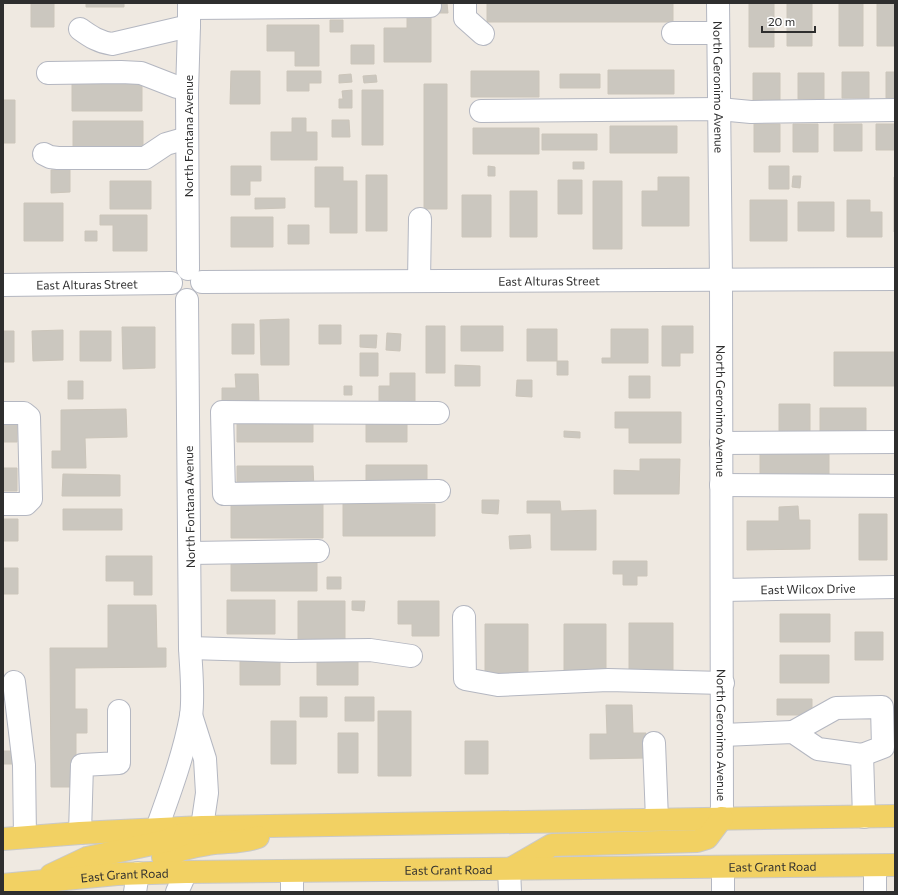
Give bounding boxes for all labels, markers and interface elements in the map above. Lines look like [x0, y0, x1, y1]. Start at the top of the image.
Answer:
scale bar [762, 8, 815, 34]
text: 20 m [768, 14, 795, 28]
street label: North Geronimo Avenue [711, 21, 727, 153]
street label: North Fontana Avenue [181, 75, 195, 197]
street label: East Alturas Street [498, 273, 600, 288]
street label: East Alturas Street [36, 276, 138, 292]
street label: North Geronimo Avenue [714, 345, 728, 477]
street label: North Fontana Avenue [181, 446, 197, 568]
street label: East Wilcox Drive [760, 581, 856, 596]
street label: North Geronimo Avenue [715, 669, 729, 801]
street label: East Grant Road [728, 859, 817, 874]
street label: East Grant Road [404, 862, 493, 877]
street label: East Grant Road [80, 866, 169, 884]

